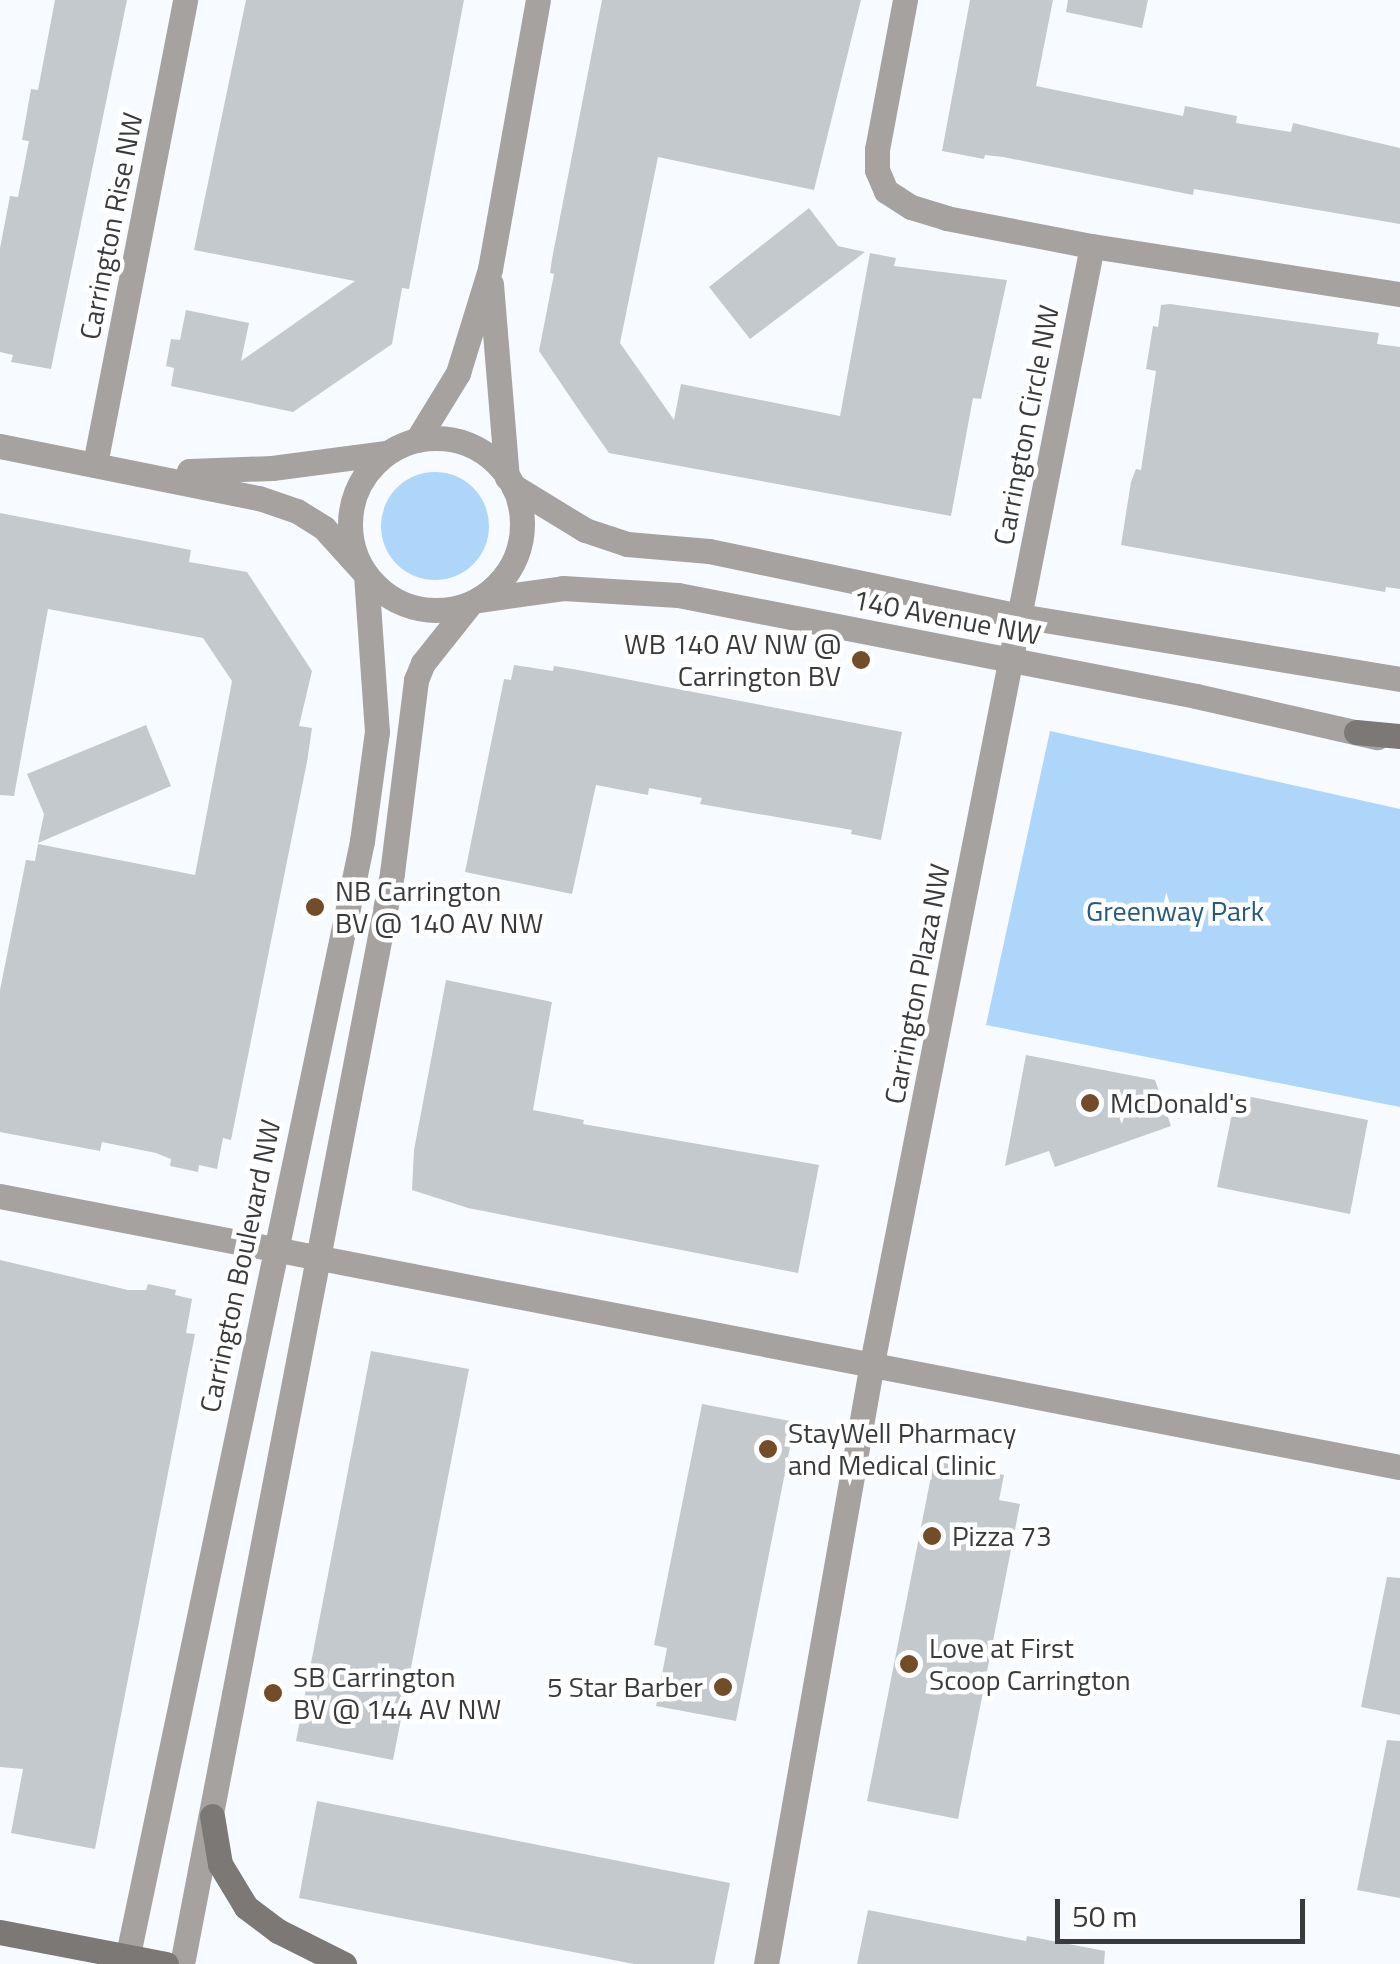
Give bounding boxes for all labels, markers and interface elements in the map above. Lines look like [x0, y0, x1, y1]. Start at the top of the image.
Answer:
street label: Carrington Rise NW [73, 110, 149, 342]
street label: Carrington Circle NW [986, 302, 1066, 548]
street label: 140 Avenue NW [850, 582, 1044, 652]
place label: WB 140 AV NW @ Carrington BV [624, 627, 841, 693]
marker: WB 140 AV NW @ Carrington BV [850, 649, 872, 671]
street label: Carrington Plaza NW [877, 861, 957, 1107]
place label: NB Carrington BV @ 140 AV NW [335, 874, 543, 940]
park label: Greenway Park [1086, 894, 1264, 928]
marker: NB Carrington BV @ 140 AV NW [304, 896, 326, 918]
place label: McDonald's [1110, 1086, 1247, 1120]
marker: McDonald's [1079, 1092, 1101, 1114]
street label: Carrington Boulevard NW [193, 1116, 287, 1416]
place label: StayWell Pharmacy and Medical Clinic [788, 1416, 1016, 1482]
marker: StayWell Pharmacy and Medical Clinic [757, 1438, 779, 1460]
place label: Pizza 73 [952, 1519, 1052, 1553]
marker: Pizza 73 [921, 1525, 943, 1547]
place label: Love at First Scoop Carrington [929, 1631, 1131, 1697]
marker: Love at First Scoop Carrington [898, 1653, 920, 1675]
place label: SB Carrington BV @ 144 AV NW [293, 1660, 501, 1726]
place label: 5 Star Barber [547, 1670, 703, 1704]
marker: 5 Star Barber [712, 1676, 734, 1698]
marker: SB Carrington BV @ 144 AV NW [262, 1682, 284, 1704]
scale bar [1060, 1879, 1310, 1941]
text: 50 m [1072, 1893, 1137, 1939]

